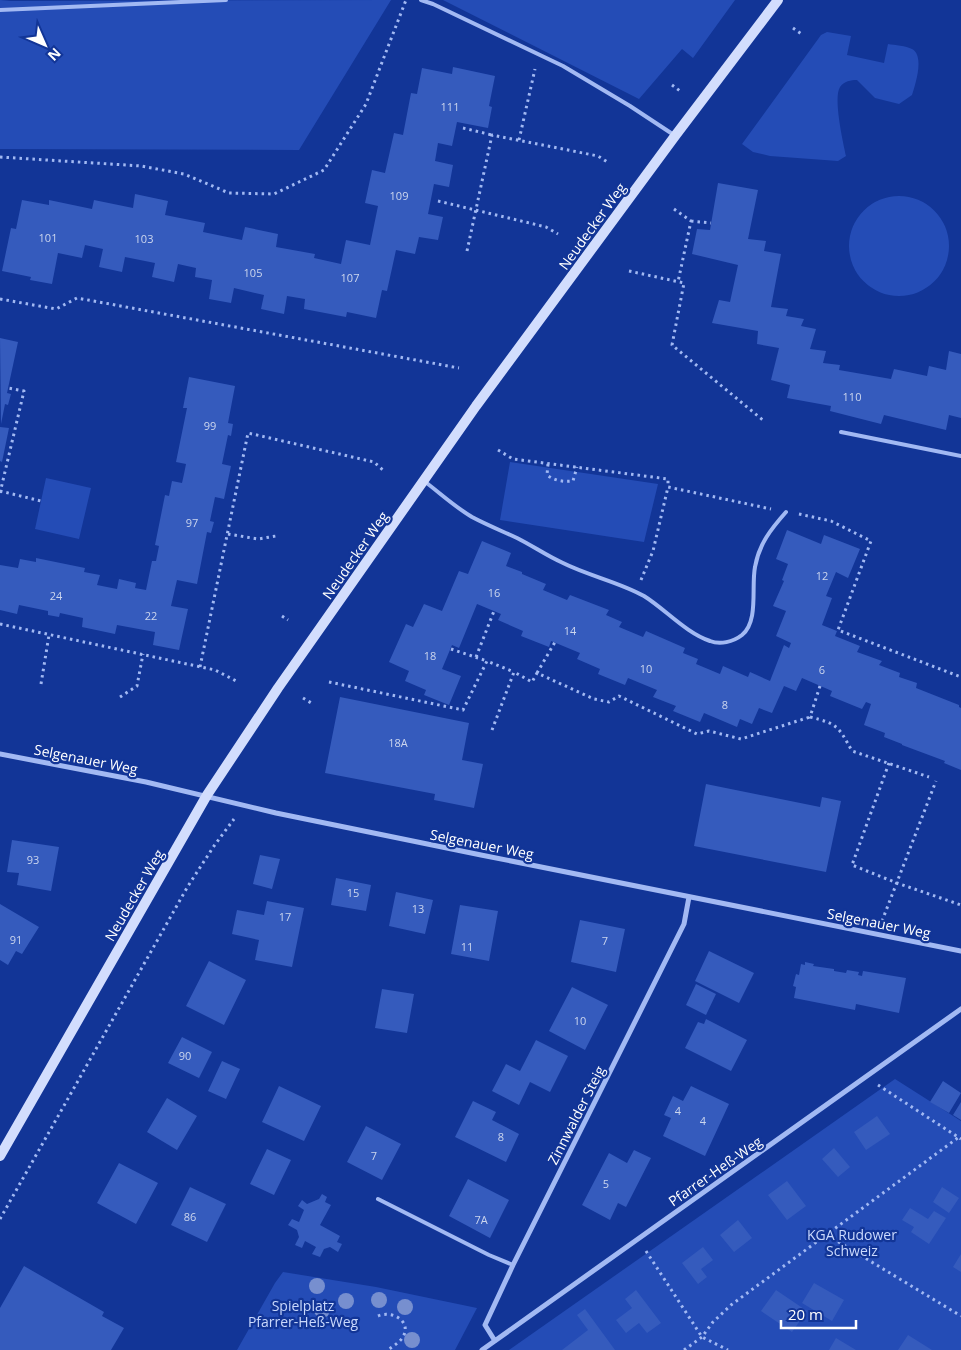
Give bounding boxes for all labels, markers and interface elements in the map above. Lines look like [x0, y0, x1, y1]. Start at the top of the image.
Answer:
north arrow [20, 20, 70, 70]
text: N [44, 44, 65, 65]
house number: 111 [441, 99, 459, 114]
street label: Neudecker Weg [554, 178, 630, 273]
house number: 109 [390, 188, 408, 203]
house number: 101 [39, 230, 57, 245]
house number: 103 [135, 231, 153, 246]
house number: 105 [244, 265, 262, 280]
house number: 107 [341, 270, 359, 285]
house number: 110 [843, 389, 861, 404]
house number: 99 [204, 418, 216, 433]
street label: Neudecker Weg [318, 507, 393, 603]
house number: 97 [186, 515, 198, 530]
house number: 12 [816, 568, 828, 583]
house number: 16 [488, 585, 500, 600]
house number: 24 [50, 588, 63, 603]
house number: 22 [145, 608, 157, 623]
house number: 14 [564, 623, 577, 638]
house number: 18 [424, 648, 436, 663]
house number: 10 [640, 661, 652, 676]
house number: 6 [819, 662, 825, 677]
house number: 8 [722, 697, 728, 712]
house number: 18A [388, 735, 408, 750]
street label: Selgenauer Weg [33, 740, 140, 778]
street label: Selgenauer Weg [429, 825, 536, 863]
street label: Neudecker Weg [100, 845, 168, 944]
house number: 93 [27, 852, 39, 867]
house number: 15 [347, 885, 359, 900]
house number: 13 [412, 901, 424, 916]
street label: Selgenauer Weg [826, 904, 933, 942]
house number: 17 [279, 909, 291, 924]
house number: 91 [10, 932, 22, 947]
house number: 7 [602, 933, 608, 948]
house number: 11 [461, 939, 473, 954]
house number: 10 [574, 1013, 586, 1028]
house number: 90 [179, 1048, 191, 1063]
street label: Zinnwalder Steig [543, 1062, 609, 1168]
house number: 4 [675, 1103, 682, 1118]
house number: 4 [700, 1113, 707, 1128]
house number: 8 [498, 1129, 504, 1144]
street label: Pfarrer-Heß-Weg [664, 1131, 766, 1210]
house number: 7 [371, 1148, 377, 1163]
house number: 5 [603, 1176, 609, 1191]
house number: 86 [184, 1209, 196, 1224]
house number: 7A [474, 1212, 488, 1227]
park label: KGA Rudower Schweiz [807, 1225, 897, 1260]
park label: Spielplatz Pfarrer-Heß-Weg [248, 1296, 359, 1331]
scale bar [781, 1298, 856, 1330]
text: 20 m [788, 1304, 823, 1324]

